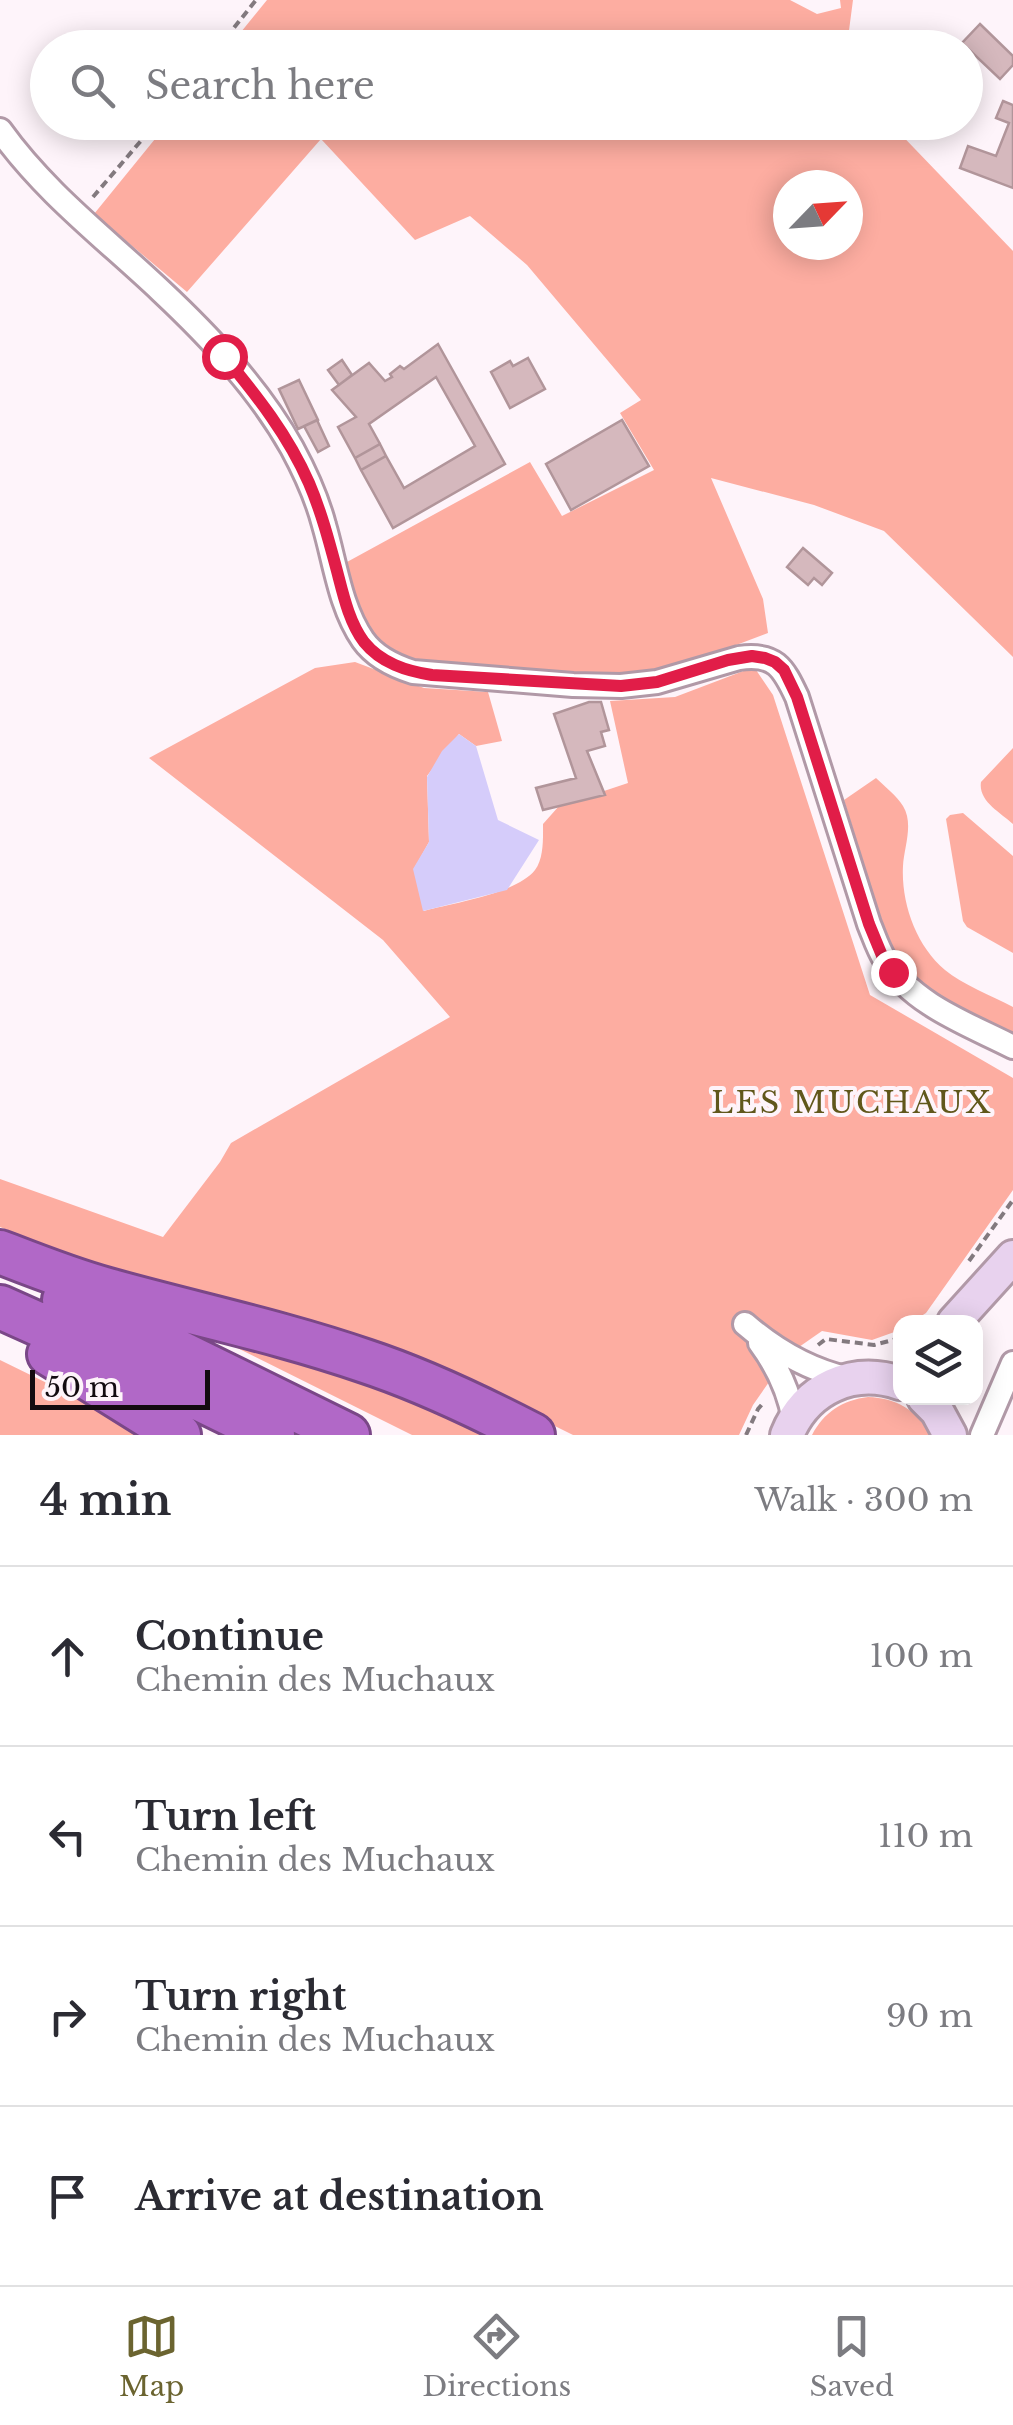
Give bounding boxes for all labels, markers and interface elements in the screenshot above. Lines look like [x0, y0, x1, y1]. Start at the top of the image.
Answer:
search box [30, 30, 983, 140]
icon: search [65, 58, 120, 113]
text: Search here [145, 62, 375, 109]
north arrow [773, 170, 863, 260]
route start [202, 334, 248, 380]
route end [871, 950, 917, 996]
district label: LES MUCHAUX [711, 1084, 993, 1121]
map controls [893, 1315, 983, 1405]
button: layers [893, 1315, 983, 1405]
scale bar [30, 1365, 210, 1410]
text: 50 m [45, 1370, 119, 1405]
text: 4 min [40, 1474, 171, 1526]
text: Walk · 300 m [754, 1480, 973, 1520]
text: Continue [135, 1613, 324, 1660]
icon: ahead [40, 1629, 95, 1684]
text: 100 m [870, 1636, 973, 1676]
text: Chemin des Muchaux [135, 1660, 495, 1700]
text: Turn left [135, 1793, 316, 1840]
icon: left [40, 1809, 95, 1864]
text: 110 m [878, 1816, 973, 1856]
text: Chemin des Muchaux [135, 1840, 495, 1880]
text: Turn right [135, 1973, 346, 2020]
icon: right [40, 1989, 95, 2044]
text: 90 m [886, 1996, 973, 2036]
text: Chemin des Muchaux [135, 2020, 495, 2060]
icon: arrive [40, 2169, 95, 2224]
text: Arrive at destination [135, 2173, 544, 2220]
tab: Map [119, 2309, 184, 2404]
tab: Directions [422, 2309, 571, 2404]
tab: Saved [809, 2309, 894, 2404]

